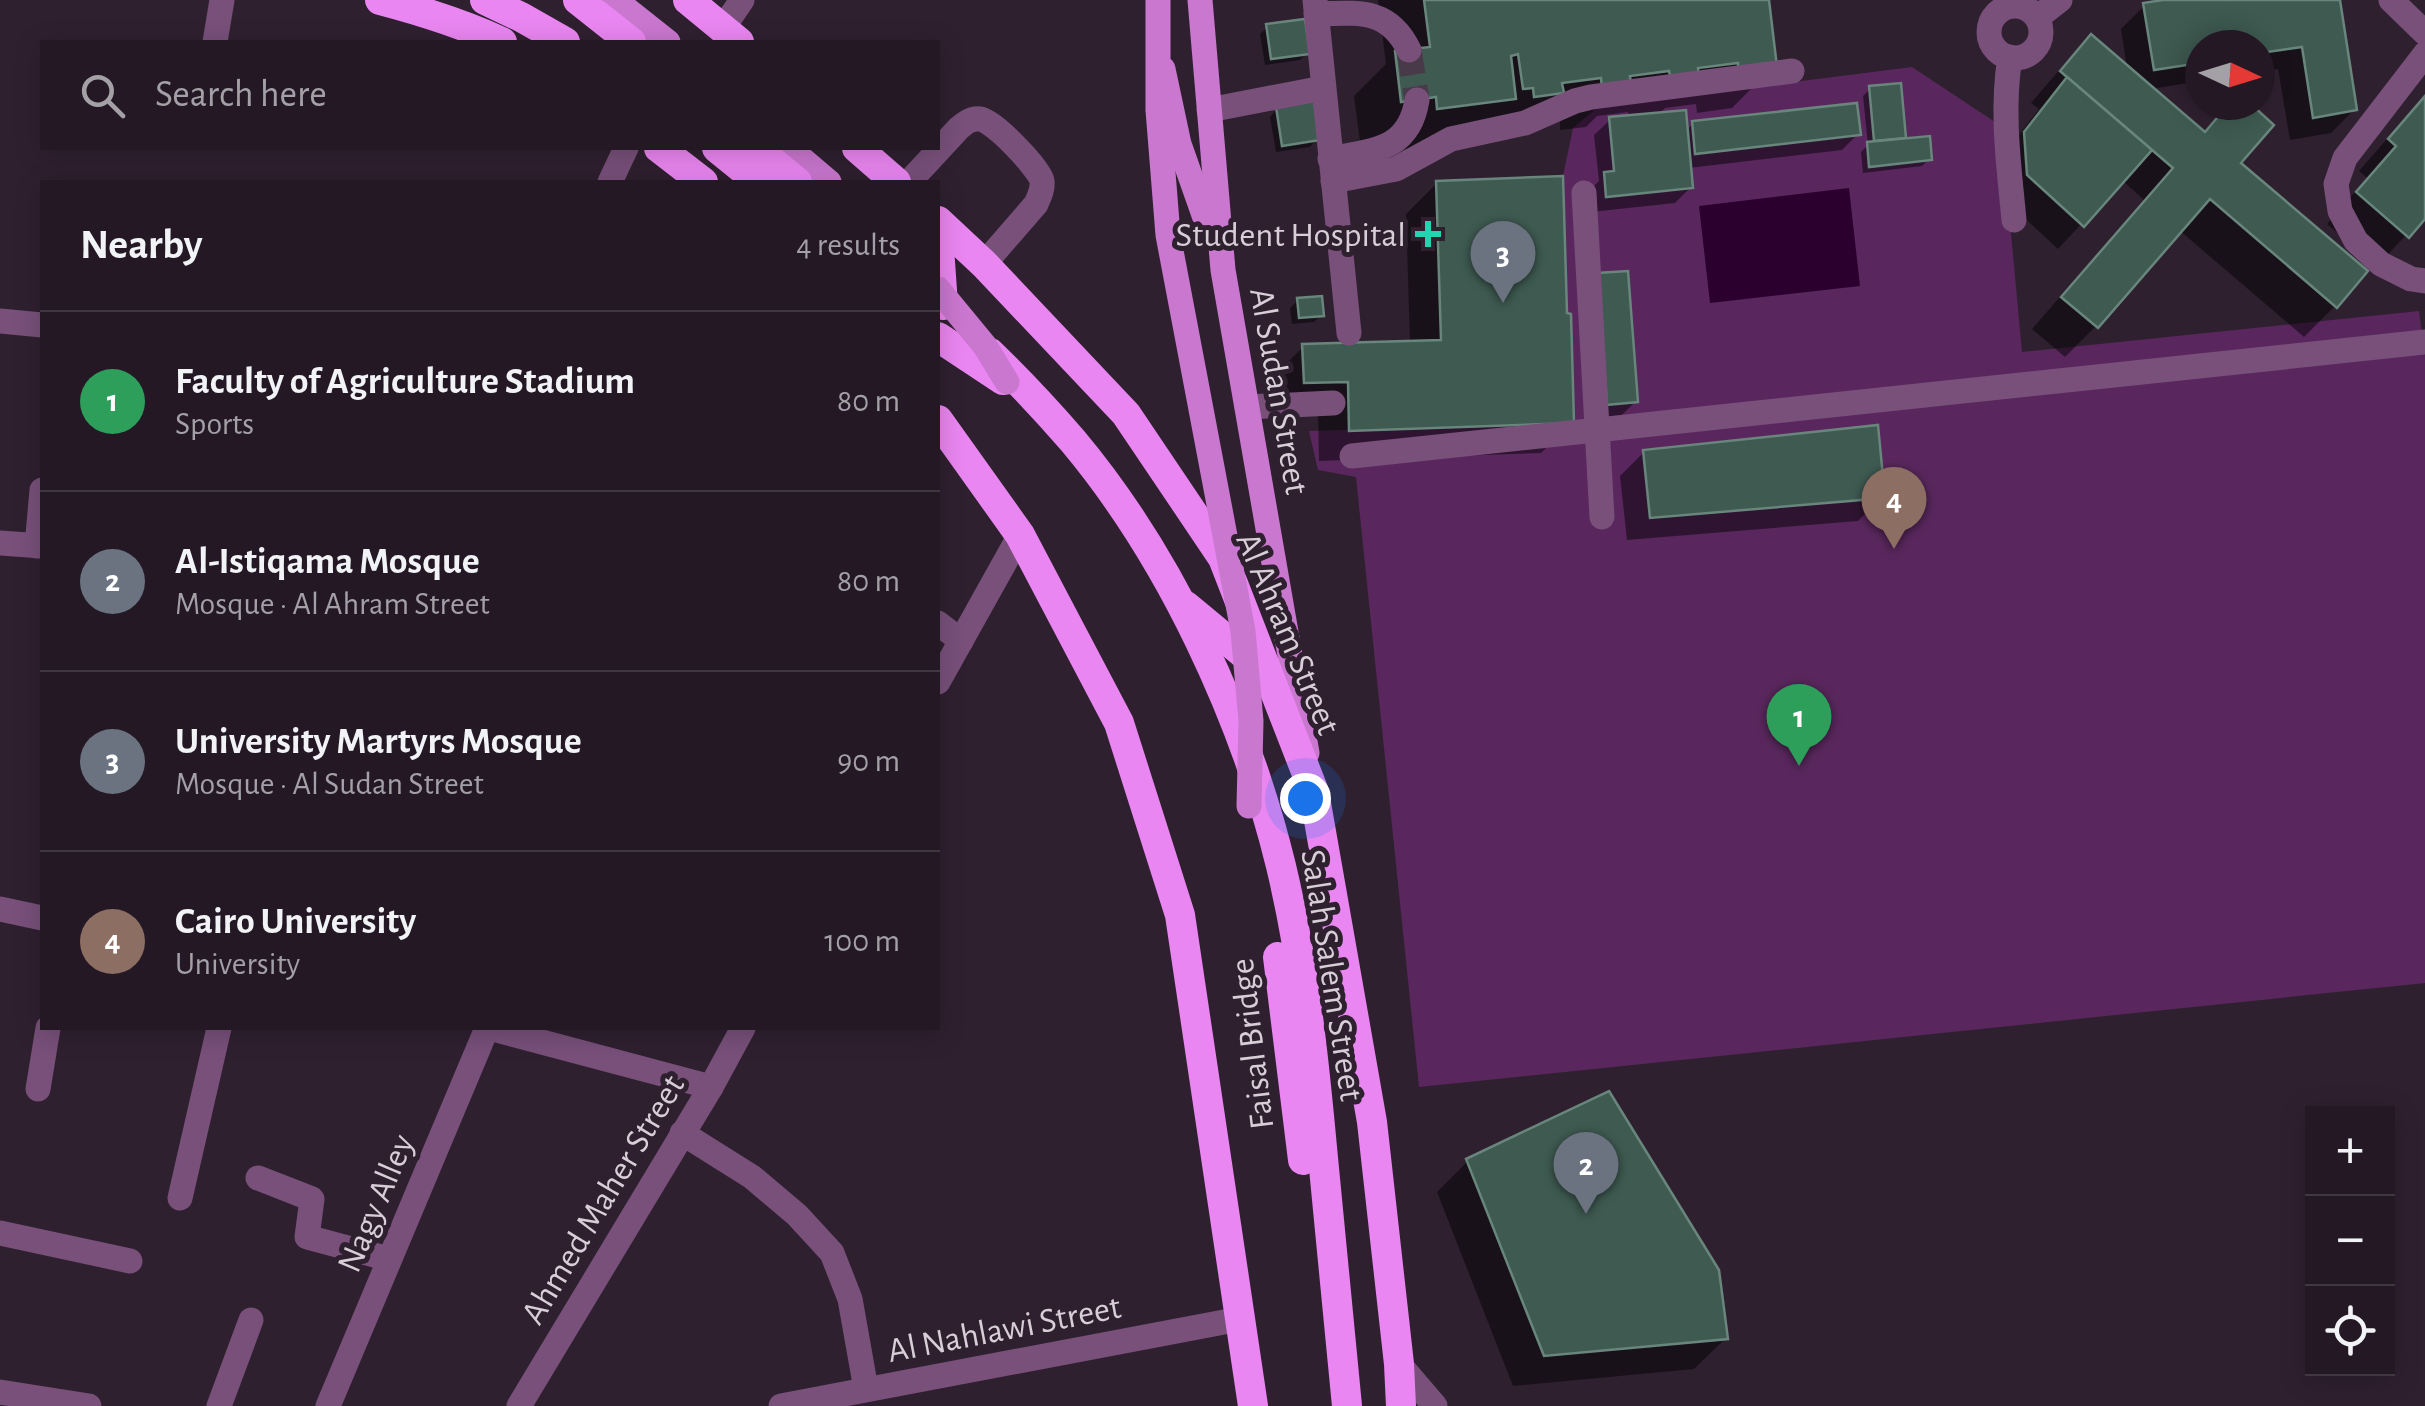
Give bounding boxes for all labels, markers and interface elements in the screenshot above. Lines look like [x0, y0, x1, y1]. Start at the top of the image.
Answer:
north arrow [2185, 30, 2275, 120]
search box [40, 40, 940, 150]
icon: search [75, 68, 130, 123]
text: Search here [155, 76, 327, 114]
place label: Student Hospital [1176, 218, 1406, 253]
pin: 3 [1470, 220, 1536, 303]
marker: Student Hospital [1415, 221, 1441, 247]
text: Nearby [80, 224, 203, 266]
text: 4 results [796, 229, 900, 261]
street label: Al Sudan Street [1243, 285, 1314, 497]
text: Faculty of Agriculture Stadium [175, 363, 635, 401]
text: 1 [107, 385, 118, 417]
text: 80 m [837, 385, 900, 417]
text: Sports [175, 408, 254, 440]
pin: 4 [1862, 466, 1926, 549]
street label: Al Ahram Street [1229, 527, 1346, 740]
text: Al-Istiqama Mosque [175, 543, 480, 581]
text: 2 [105, 565, 120, 597]
text: 80 m [837, 565, 900, 597]
text: Mosque · Al Ahram Street [175, 588, 490, 620]
pin: 1 [1766, 684, 1832, 766]
text: University Martyrs Mosque [175, 723, 582, 761]
text: 3 [106, 745, 119, 777]
text: 90 m [837, 745, 900, 777]
text: Mosque · Al Sudan Street [175, 768, 484, 800]
your location [1280, 773, 1331, 824]
street label: Salah Salem Street [1294, 847, 1369, 1103]
text: Cairo University [175, 903, 416, 941]
text: 4 [104, 925, 121, 957]
text: 100 m [824, 925, 900, 957]
text: University [175, 948, 300, 980]
street label: Faisal Bridge [1225, 956, 1280, 1131]
street label: Ahmed Maher Street [515, 1069, 691, 1330]
map controls [2305, 1106, 2395, 1376]
button: + [2305, 1106, 2395, 1196]
street label: Nagy Alley [332, 1130, 421, 1278]
pin: 2 [1554, 1132, 1618, 1214]
button: − [2305, 1196, 2395, 1286]
button: locate [2305, 1286, 2395, 1376]
street label: Al Nahlawi Street [885, 1290, 1124, 1369]

